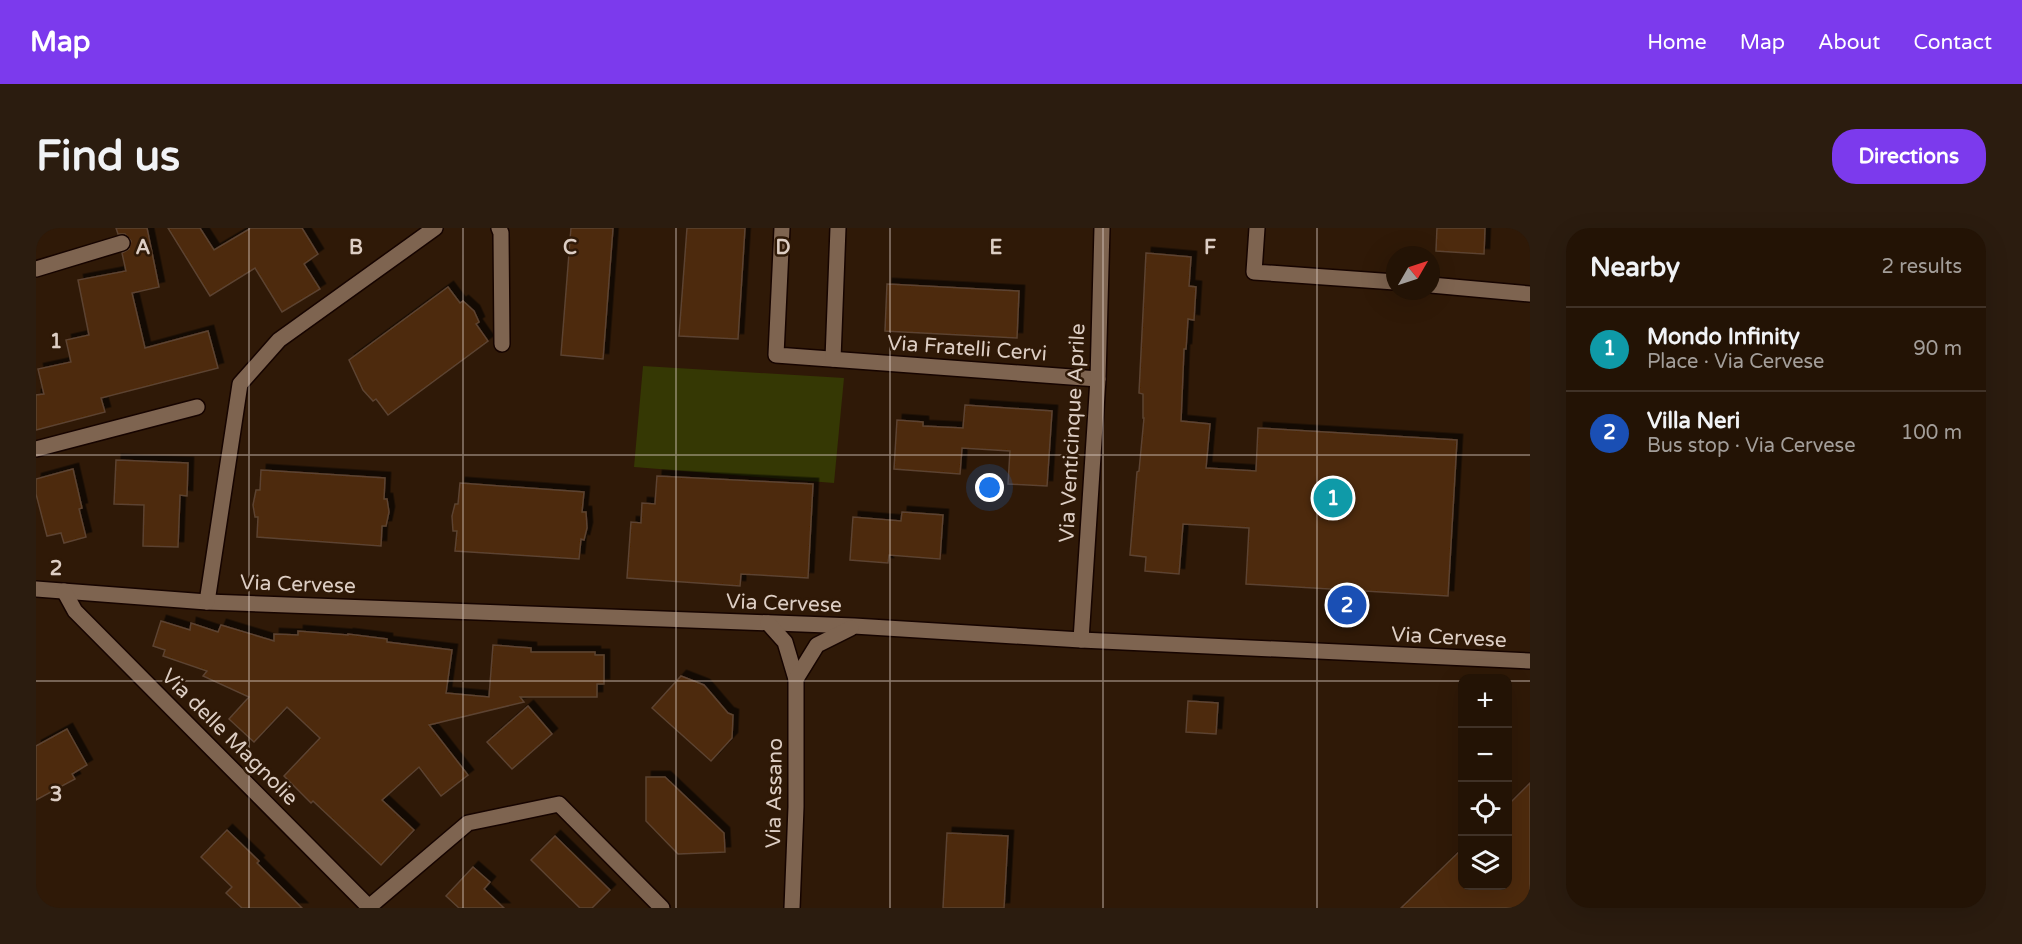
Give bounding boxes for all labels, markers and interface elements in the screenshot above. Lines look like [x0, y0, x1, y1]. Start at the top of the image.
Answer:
text: Map [30, 25, 90, 59]
text: Home [1647, 30, 1707, 55]
text: Map [1740, 30, 1785, 55]
text: About [1818, 30, 1880, 55]
text: Contact [1913, 30, 1992, 55]
button: Directions [1832, 129, 1986, 184]
text: Find us [36, 131, 180, 182]
text: A [136, 236, 151, 260]
text: B [349, 236, 363, 260]
text: C [563, 236, 577, 260]
text: D [775, 236, 791, 260]
text: E [990, 236, 1003, 260]
text: F [1204, 236, 1216, 260]
north arrow [1386, 246, 1440, 300]
text: Nearby [1590, 252, 1680, 283]
text: 2 results [1882, 255, 1962, 279]
street label: Via Venticinque Aprile [1054, 323, 1091, 543]
text: Mondo Infinity [1647, 324, 1800, 350]
text: 1 [50, 330, 62, 354]
street label: Via Fratelli Cervi [886, 330, 1048, 367]
text: 1 [1603, 337, 1616, 361]
text: 90 m [1913, 337, 1962, 361]
text: Place · Via Cervese [1647, 350, 1824, 374]
text: Villa Neri [1647, 408, 1740, 434]
text: 2 [1603, 421, 1616, 445]
text: 100 m [1901, 421, 1962, 445]
text: Bus stop · Via Cervese [1647, 434, 1855, 458]
your location [975, 473, 1004, 502]
pin: 1 [1314, 476, 1352, 520]
text: 2 [50, 557, 62, 581]
street label: Via Cervese [240, 570, 356, 599]
pin: 2 [1328, 582, 1366, 628]
street label: Via Cervese [726, 589, 842, 618]
street label: Via Cervese [1390, 622, 1508, 653]
street label: Via delle Magnolie [156, 664, 303, 811]
map controls [1458, 674, 1512, 890]
button: + [1458, 674, 1512, 728]
button: − [1458, 728, 1512, 782]
street label: Via Assano [761, 738, 788, 848]
button: locate [1458, 782, 1512, 836]
text: 3 [50, 783, 62, 807]
button: layers [1458, 836, 1512, 890]

